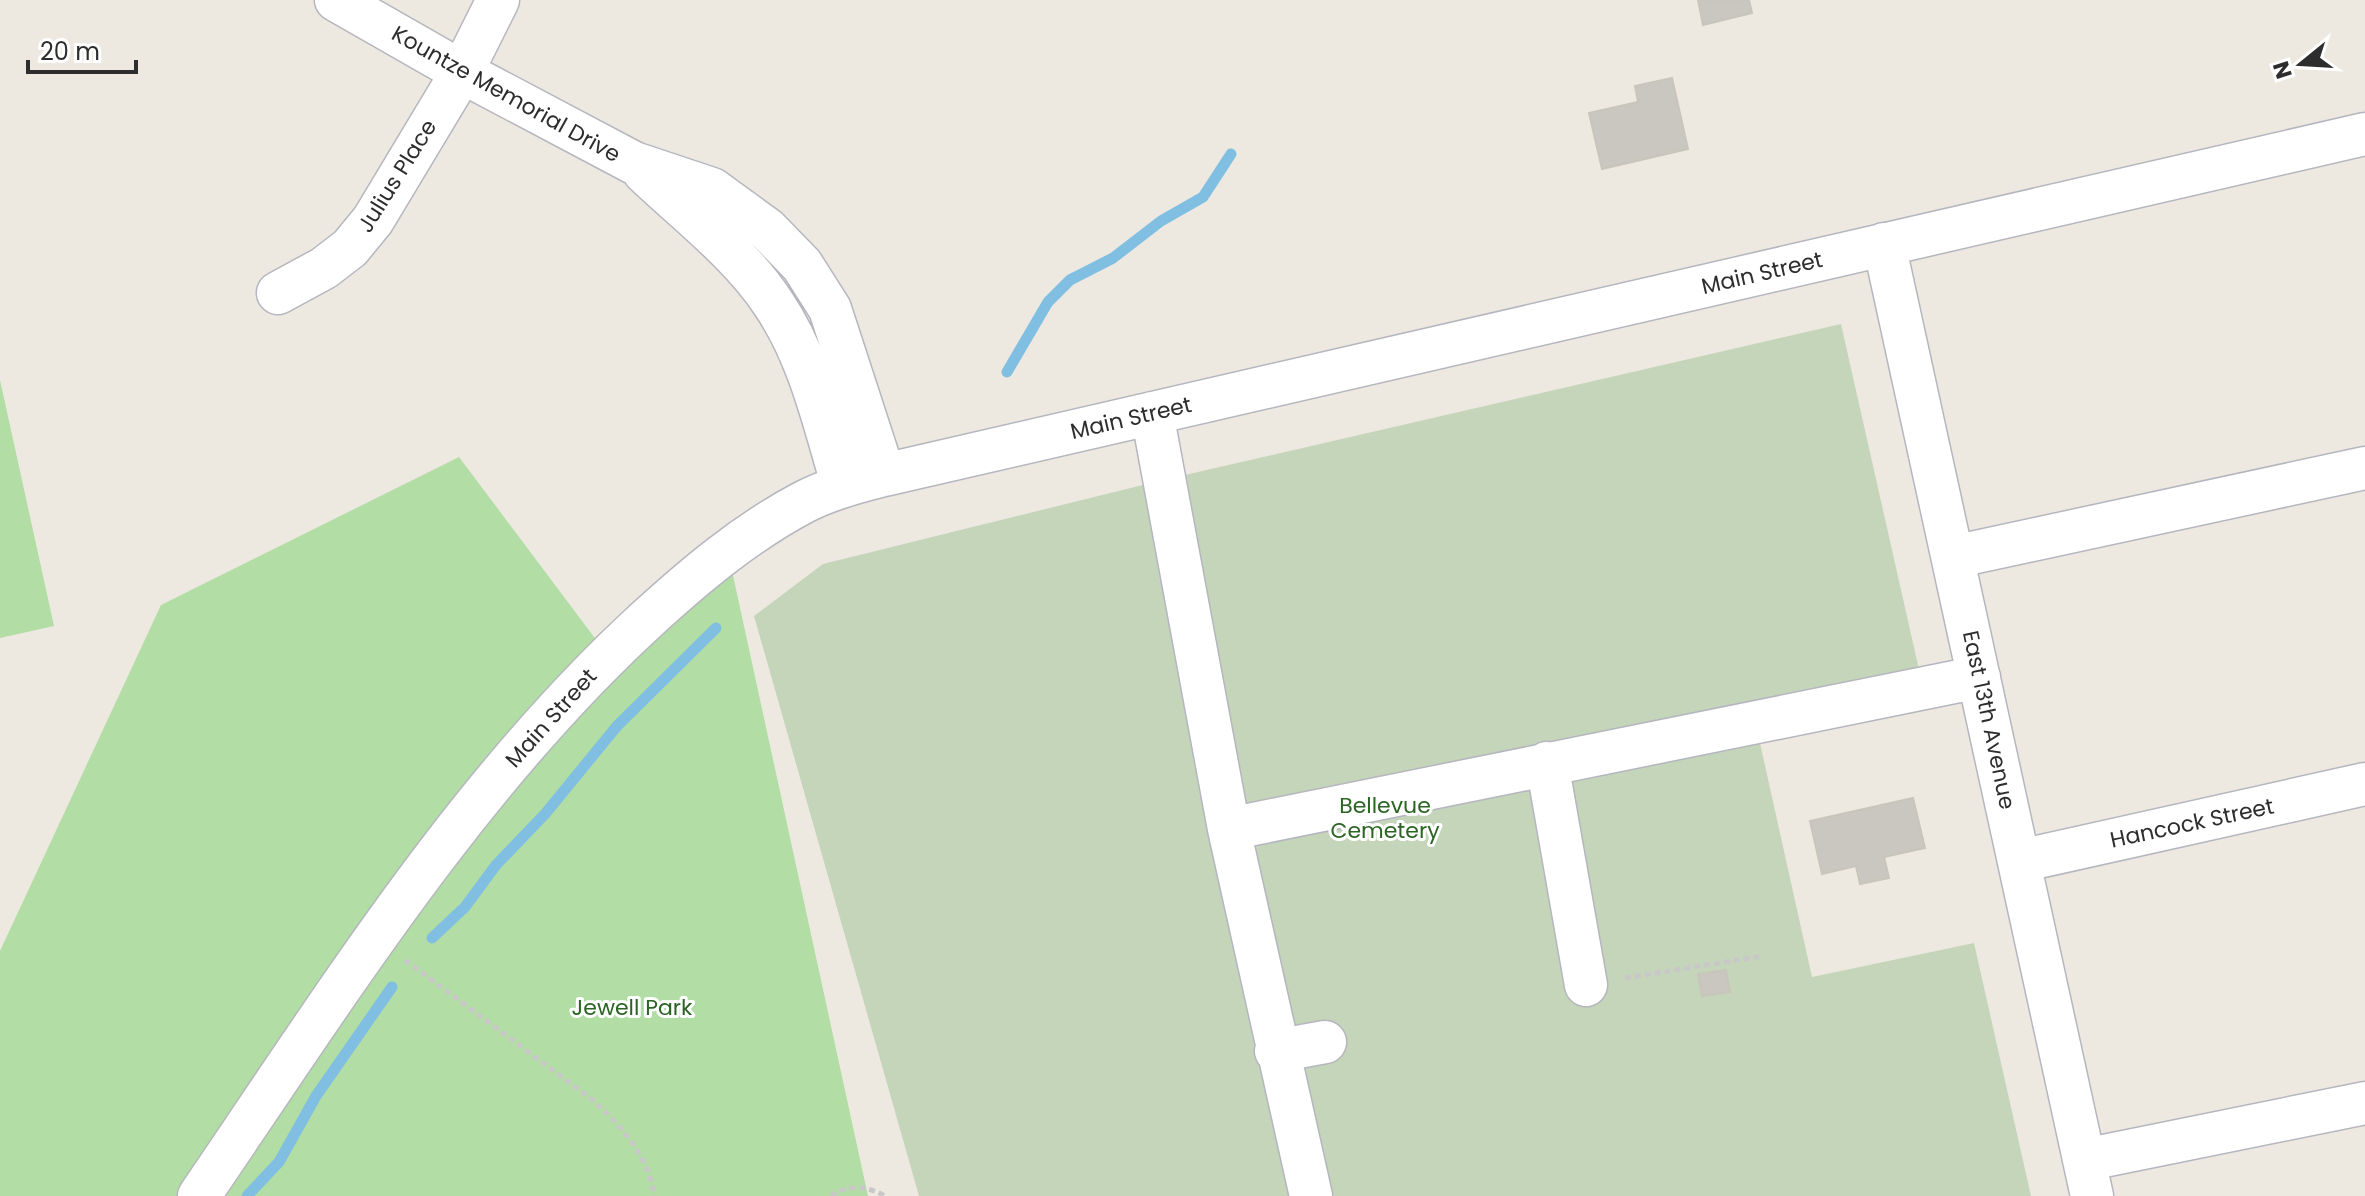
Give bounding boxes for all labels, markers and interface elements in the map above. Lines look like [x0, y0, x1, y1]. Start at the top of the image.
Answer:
street label: Kountze Memorial Drive [386, 18, 626, 170]
scale bar [28, 24, 136, 74]
north arrow [2261, 24, 2341, 104]
text: 20 m [40, 35, 100, 68]
text: N [2265, 57, 2300, 83]
street label: Julius Place [350, 113, 444, 239]
street label: Main Street [1698, 244, 1826, 302]
street label: Main Street [1067, 389, 1195, 447]
street label: East 13th Avenue [1955, 628, 2023, 812]
street label: Main Street [498, 662, 604, 774]
park label: Bellevue Cemetery [1330, 790, 1440, 846]
street label: Hancock Street [2107, 791, 2277, 855]
park label: Jewell Park [572, 992, 693, 1023]

